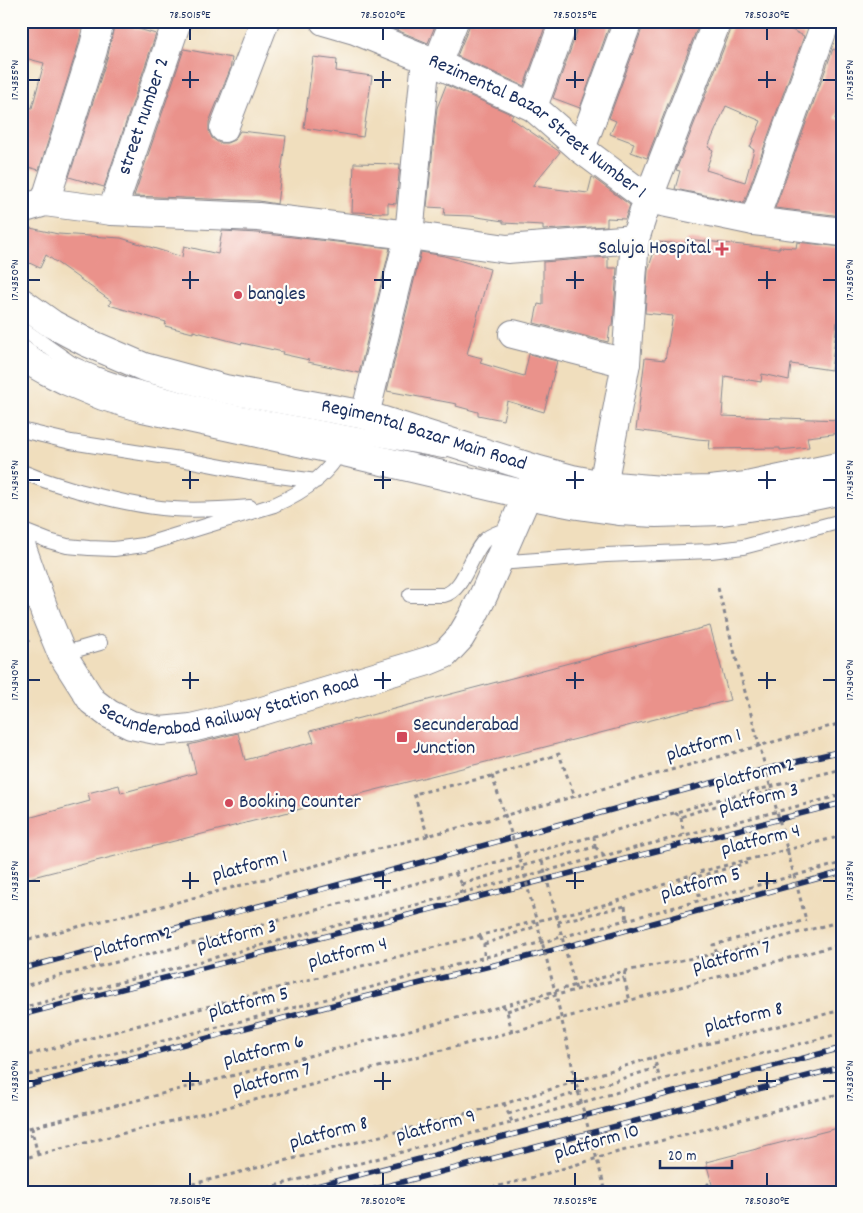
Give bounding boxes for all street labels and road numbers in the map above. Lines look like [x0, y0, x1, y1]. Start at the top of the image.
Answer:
street label: Rezimental Bazar Street Number 1 [423, 48, 651, 207]
street label: street number 2 [111, 54, 177, 179]
street label: Regimental Bazar Main Road [319, 393, 530, 479]
street label: Secunderabad Railway Station Road [92, 669, 363, 745]
street label: platform 1 [663, 722, 745, 770]
street label: platform 2 [712, 752, 798, 798]
street label: platform 3 [716, 777, 802, 823]
street label: platform 4 [718, 818, 804, 864]
street label: platform 1 [209, 844, 291, 890]
street label: platform 5 [658, 861, 744, 909]
street label: platform 3 [194, 913, 280, 961]
street label: platform 2 [90, 920, 176, 966]
street label: platform 4 [305, 931, 391, 977]
street label: platform 7 [690, 934, 774, 982]
street label: platform 5 [206, 981, 292, 1027]
street label: platform 8 [702, 996, 786, 1042]
street label: platform 6 [221, 1028, 307, 1076]
street label: platform 7 [230, 1056, 314, 1104]
street label: platform 9 [393, 1103, 479, 1151]
street label: platform 8 [287, 1110, 371, 1158]
street label: platform 10 [551, 1117, 643, 1169]

